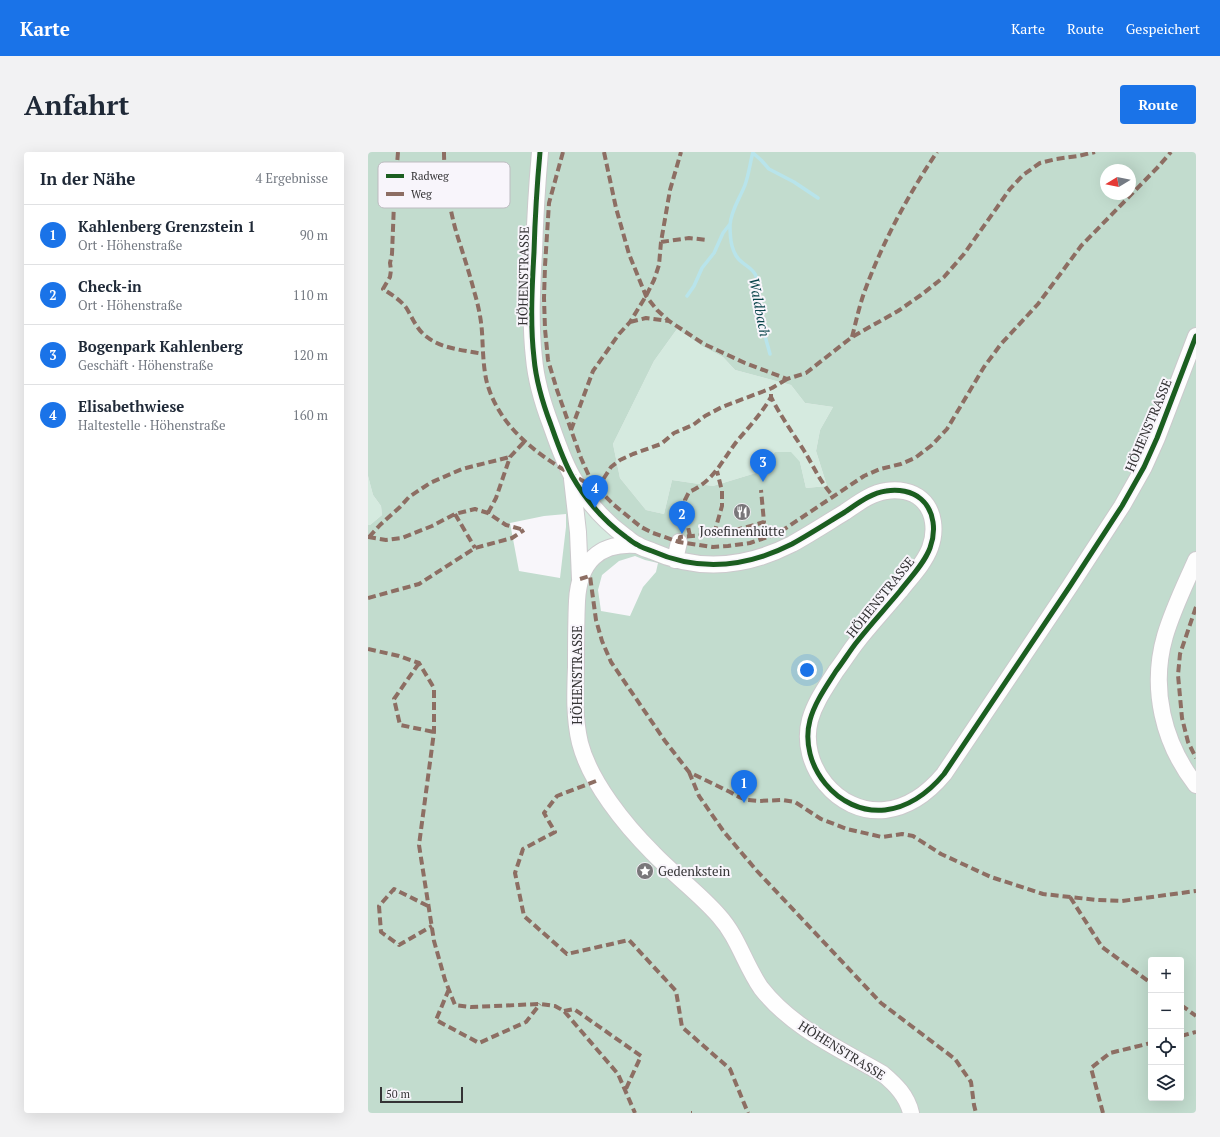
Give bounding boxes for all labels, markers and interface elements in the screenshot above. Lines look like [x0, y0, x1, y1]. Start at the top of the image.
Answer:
text: Karte [20, 16, 70, 41]
text: Karte [1011, 19, 1045, 38]
text: Route [1067, 19, 1104, 38]
text: Gespeichert [1126, 19, 1200, 38]
button: Route [1120, 85, 1196, 124]
text: Anfahrt [24, 86, 130, 123]
legend [378, 162, 510, 208]
north arrow [1100, 164, 1136, 200]
text: In der Nähe [40, 167, 135, 190]
text: 4 Ergebnisse [255, 169, 328, 187]
text: Radweg [411, 169, 449, 183]
text: Weg [411, 187, 432, 201]
text: Kahlenberg Grenzstein 1 [78, 216, 256, 236]
text: 1 [49, 226, 57, 244]
text: 90 m [300, 226, 328, 244]
street label: HÖHENSTRASSE [513, 226, 533, 326]
text: Ort · Höhenstraße [78, 236, 182, 254]
text: Check-in [78, 276, 142, 296]
water label: Waldbach [745, 276, 775, 338]
text: 2 [49, 286, 57, 304]
text: 110 m [293, 286, 328, 304]
text: Ort · Höhenstraße [78, 296, 182, 314]
text: Bogenpark Kahlenberg [78, 336, 243, 356]
text: 3 [49, 346, 57, 364]
text: 120 m [293, 346, 328, 364]
text: Geschäft · Höhenstraße [78, 356, 213, 374]
street label: HÖHENSTRASSE [1120, 376, 1176, 474]
text: Elisabethwiese [78, 396, 184, 416]
text: 4 [49, 406, 57, 424]
text: 160 m [293, 406, 328, 424]
text: Haltestelle · Höhenstraße [78, 416, 226, 434]
pin: 3 [750, 449, 776, 482]
pin: 4 [582, 475, 608, 508]
pin: 2 [669, 501, 695, 534]
restaurant icon: Josefinenhütte [732, 502, 752, 522]
place label: Josefinenhütte [700, 522, 784, 540]
street label: HÖHENSTRASSE [842, 553, 918, 641]
street label: HÖHENSTRASSE [568, 625, 586, 725]
your location [797, 660, 817, 680]
pin: 1 [731, 770, 757, 803]
place icon: Gedenkstein [635, 861, 655, 881]
place label: Gedenkstein [658, 862, 731, 880]
map controls [1148, 957, 1184, 1101]
button: + [1148, 957, 1184, 993]
button: − [1148, 993, 1184, 1029]
street label: HÖHENSTRASSE [795, 1016, 889, 1084]
button: locate [1148, 1029, 1184, 1065]
button: layers [1148, 1065, 1184, 1101]
scale bar [380, 1085, 463, 1104]
text: 50 m [386, 1087, 410, 1101]

